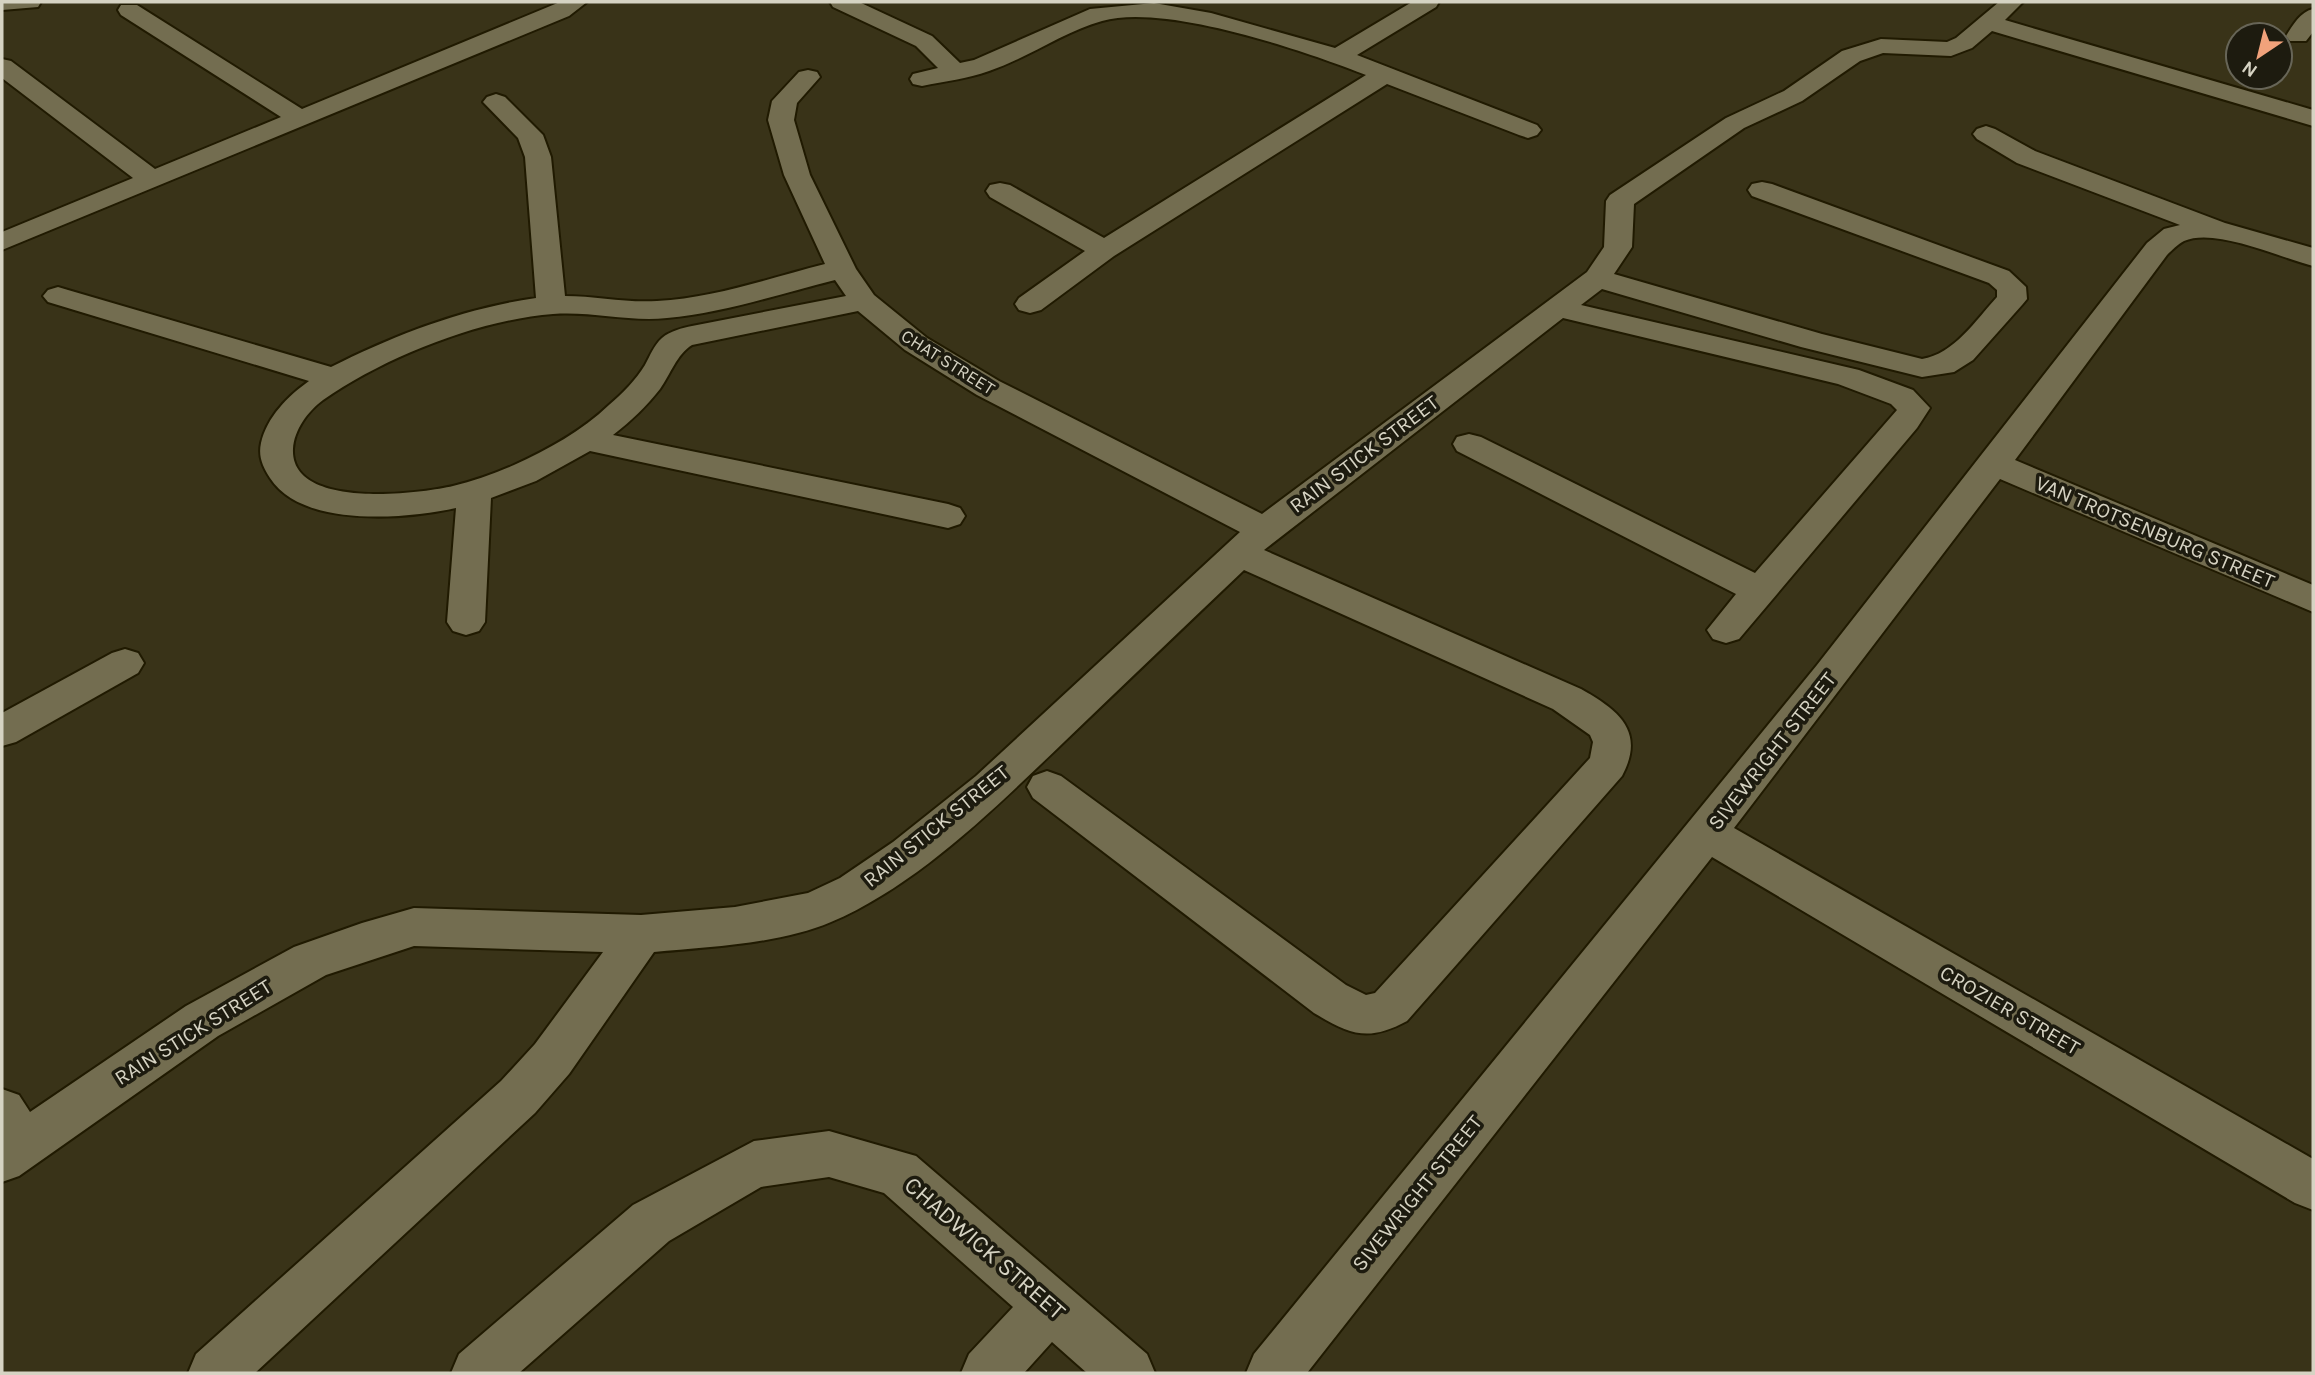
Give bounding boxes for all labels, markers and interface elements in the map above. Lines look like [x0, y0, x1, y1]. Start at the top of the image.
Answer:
north arrow [2224, 21, 2294, 91]
text: N [2238, 56, 2262, 82]
street label: CHAT STREET [897, 325, 999, 399]
street label: RAIN STICK STREET [1285, 390, 1444, 518]
street label: VAN TROTSENBURG STREET [2032, 471, 2278, 593]
street label: SIVEWRIGHT STREET [1703, 667, 1841, 834]
street label: RAIN STICK STREET [858, 760, 1014, 892]
street label: CROZIER STREET [1936, 960, 2085, 1060]
street label: RAIN STICK STREET [110, 974, 276, 1090]
street label: SIVEWRIGHT STREET [1347, 1110, 1487, 1276]
street label: CHADWICK STREET [899, 1171, 1071, 1325]

